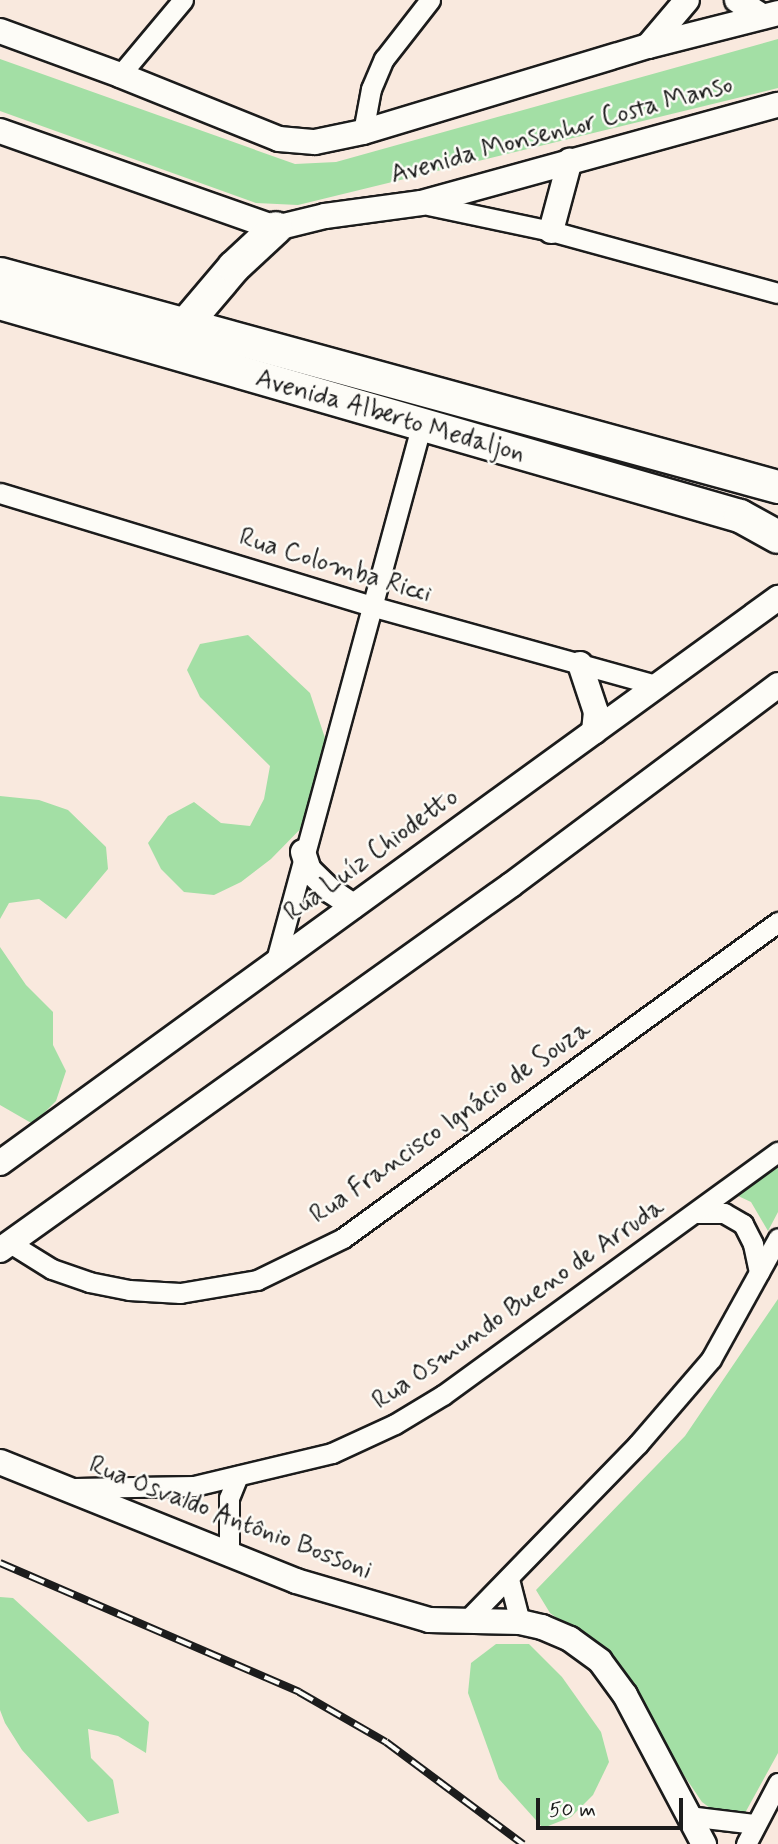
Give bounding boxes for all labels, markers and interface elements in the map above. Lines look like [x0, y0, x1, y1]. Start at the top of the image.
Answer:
street label: Avenida Monsenhor Costa Manso [385, 70, 739, 192]
street label: Avenida Alberto Medaljon [251, 363, 529, 471]
street label: Rua Colomba Ricci [233, 522, 437, 612]
street label: Rua Luíz Chiodetto [278, 781, 466, 931]
street label: Rua Francisco Ignácio de Souza [302, 1012, 600, 1234]
street label: Rua Osmundo Bueno de Arruda [371, 1195, 667, 1415]
street label: Rua Osvaldo Antônio Bossoni [84, 1450, 376, 1588]
scale bar [540, 1784, 687, 1828]
text: 50 m [549, 1796, 596, 1824]

